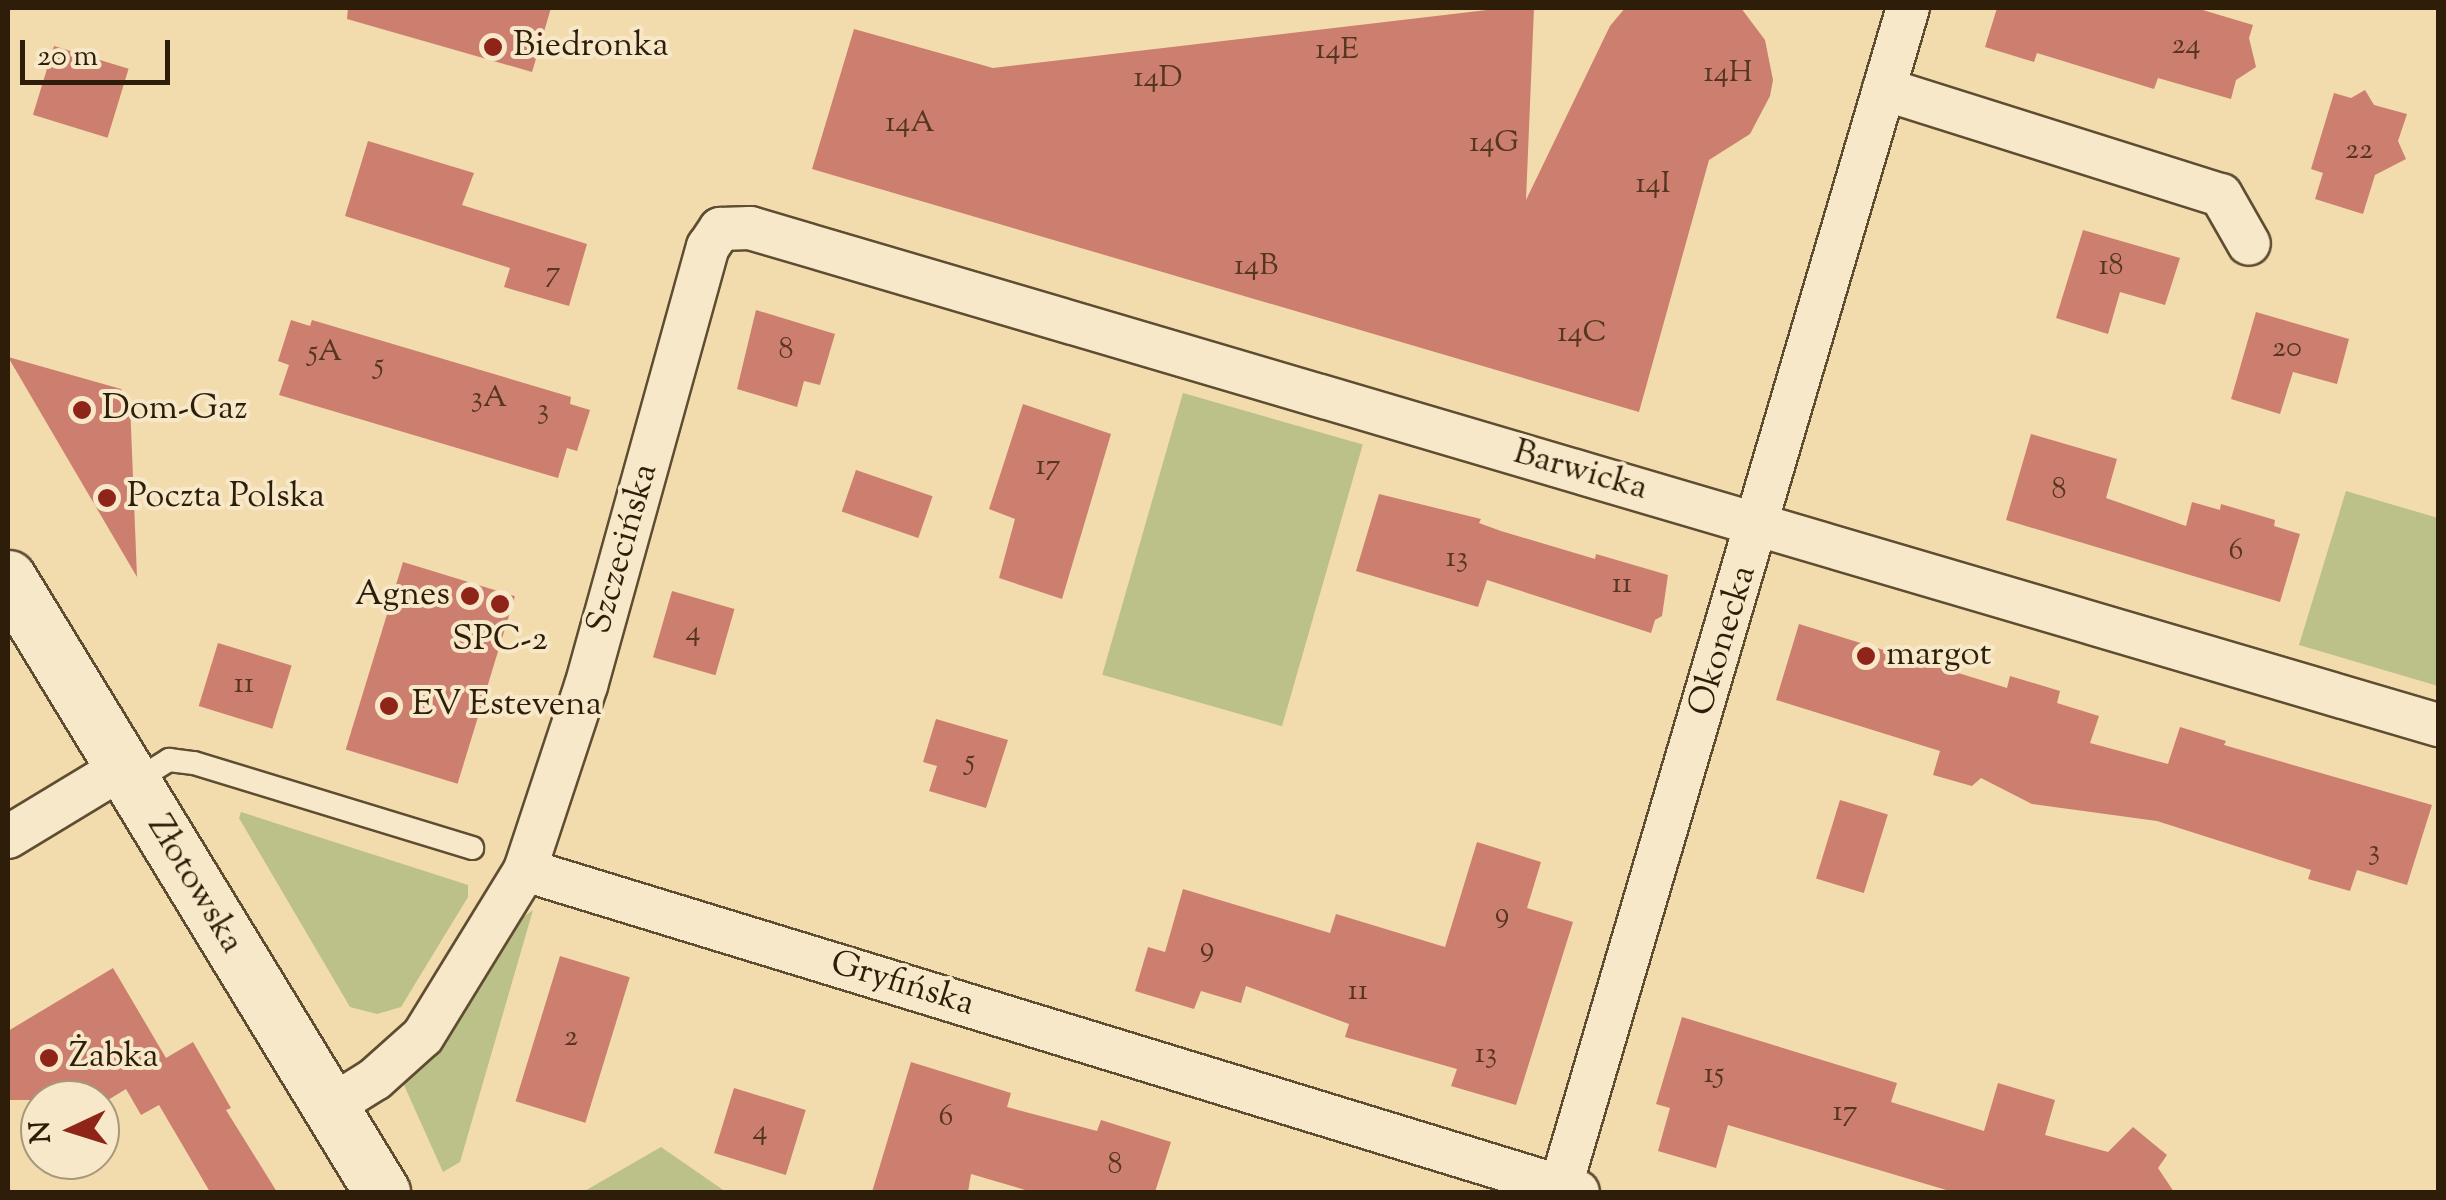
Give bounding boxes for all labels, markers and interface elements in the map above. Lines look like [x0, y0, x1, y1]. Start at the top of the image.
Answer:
scale bar [25, 20, 175, 82]
place label: Biedronka [513, 26, 669, 68]
house number: 24 [2171, 28, 2201, 64]
house number: 14E [1315, 33, 1359, 69]
text: 20 m [37, 36, 98, 79]
marker: Biedronka [482, 36, 504, 58]
house number: 14H [1703, 56, 1753, 92]
house number: 14D [1133, 61, 1183, 97]
house number: 14A [885, 106, 935, 142]
house number: 14G [1469, 126, 1519, 162]
house number: 22 [2345, 133, 2373, 169]
house number: 14I [1635, 167, 1671, 203]
house number: 14B [1234, 249, 1278, 285]
house number: 18 [2098, 249, 2124, 285]
house number: 7 [545, 256, 561, 292]
house number: 14C [1557, 316, 1607, 352]
house number: 20 [2272, 331, 2302, 367]
house number: 8 [779, 333, 793, 369]
house number: 5A [308, 335, 342, 371]
house number: 5 [374, 348, 384, 384]
house number: 3A [471, 381, 507, 417]
place label: Dom-Gaz [102, 389, 247, 431]
house number: 3 [537, 393, 549, 429]
marker: Dom-Gaz [71, 399, 93, 421]
street label: Barwicka [1508, 433, 1652, 511]
house number: 17 [1035, 449, 1061, 485]
street label: Szczecińska [580, 459, 668, 639]
house number: 8 [2052, 473, 2066, 509]
place label: Poczta Polska [127, 477, 325, 519]
marker: Poczta Polska [96, 487, 118, 509]
house number: 6 [2229, 534, 2243, 570]
house number: 13 [1446, 541, 1468, 577]
street label: Okonecka [1681, 561, 1767, 721]
house number: 11 [1612, 567, 1632, 603]
place label: Agnes [355, 575, 450, 617]
marker: Agnes [459, 585, 481, 607]
marker: SPC-2 [489, 593, 511, 615]
house number: 4 [685, 615, 701, 651]
place label: SPC-2 [452, 620, 548, 662]
place label: margot [1886, 635, 1992, 677]
marker: margot [1855, 645, 1877, 667]
house number: 11 [234, 667, 254, 703]
place label: EV Estevena [412, 685, 602, 727]
marker: EV Estevena [376, 693, 402, 719]
house number: 5 [965, 744, 975, 780]
street label: Złotowska [137, 808, 251, 962]
house number: 3 [2368, 834, 2380, 870]
house number: 9 [1495, 897, 1509, 933]
house number: 9 [1200, 931, 1214, 967]
street label: Gryfińska [825, 943, 979, 1027]
house number: 11 [1348, 974, 1368, 1010]
house number: 2 [564, 1020, 578, 1056]
place label: Żabka [69, 1037, 159, 1079]
house number: 13 [1475, 1037, 1497, 1073]
marker: Żabka [38, 1047, 60, 1069]
house number: 15 [1704, 1057, 1724, 1093]
north arrow [20, 1080, 120, 1180]
house number: 17 [1832, 1095, 1858, 1131]
house number: 6 [939, 1100, 953, 1136]
house number: 4 [752, 1114, 768, 1150]
text: N [21, 1119, 63, 1145]
house number: 8 [1108, 1148, 1122, 1184]

